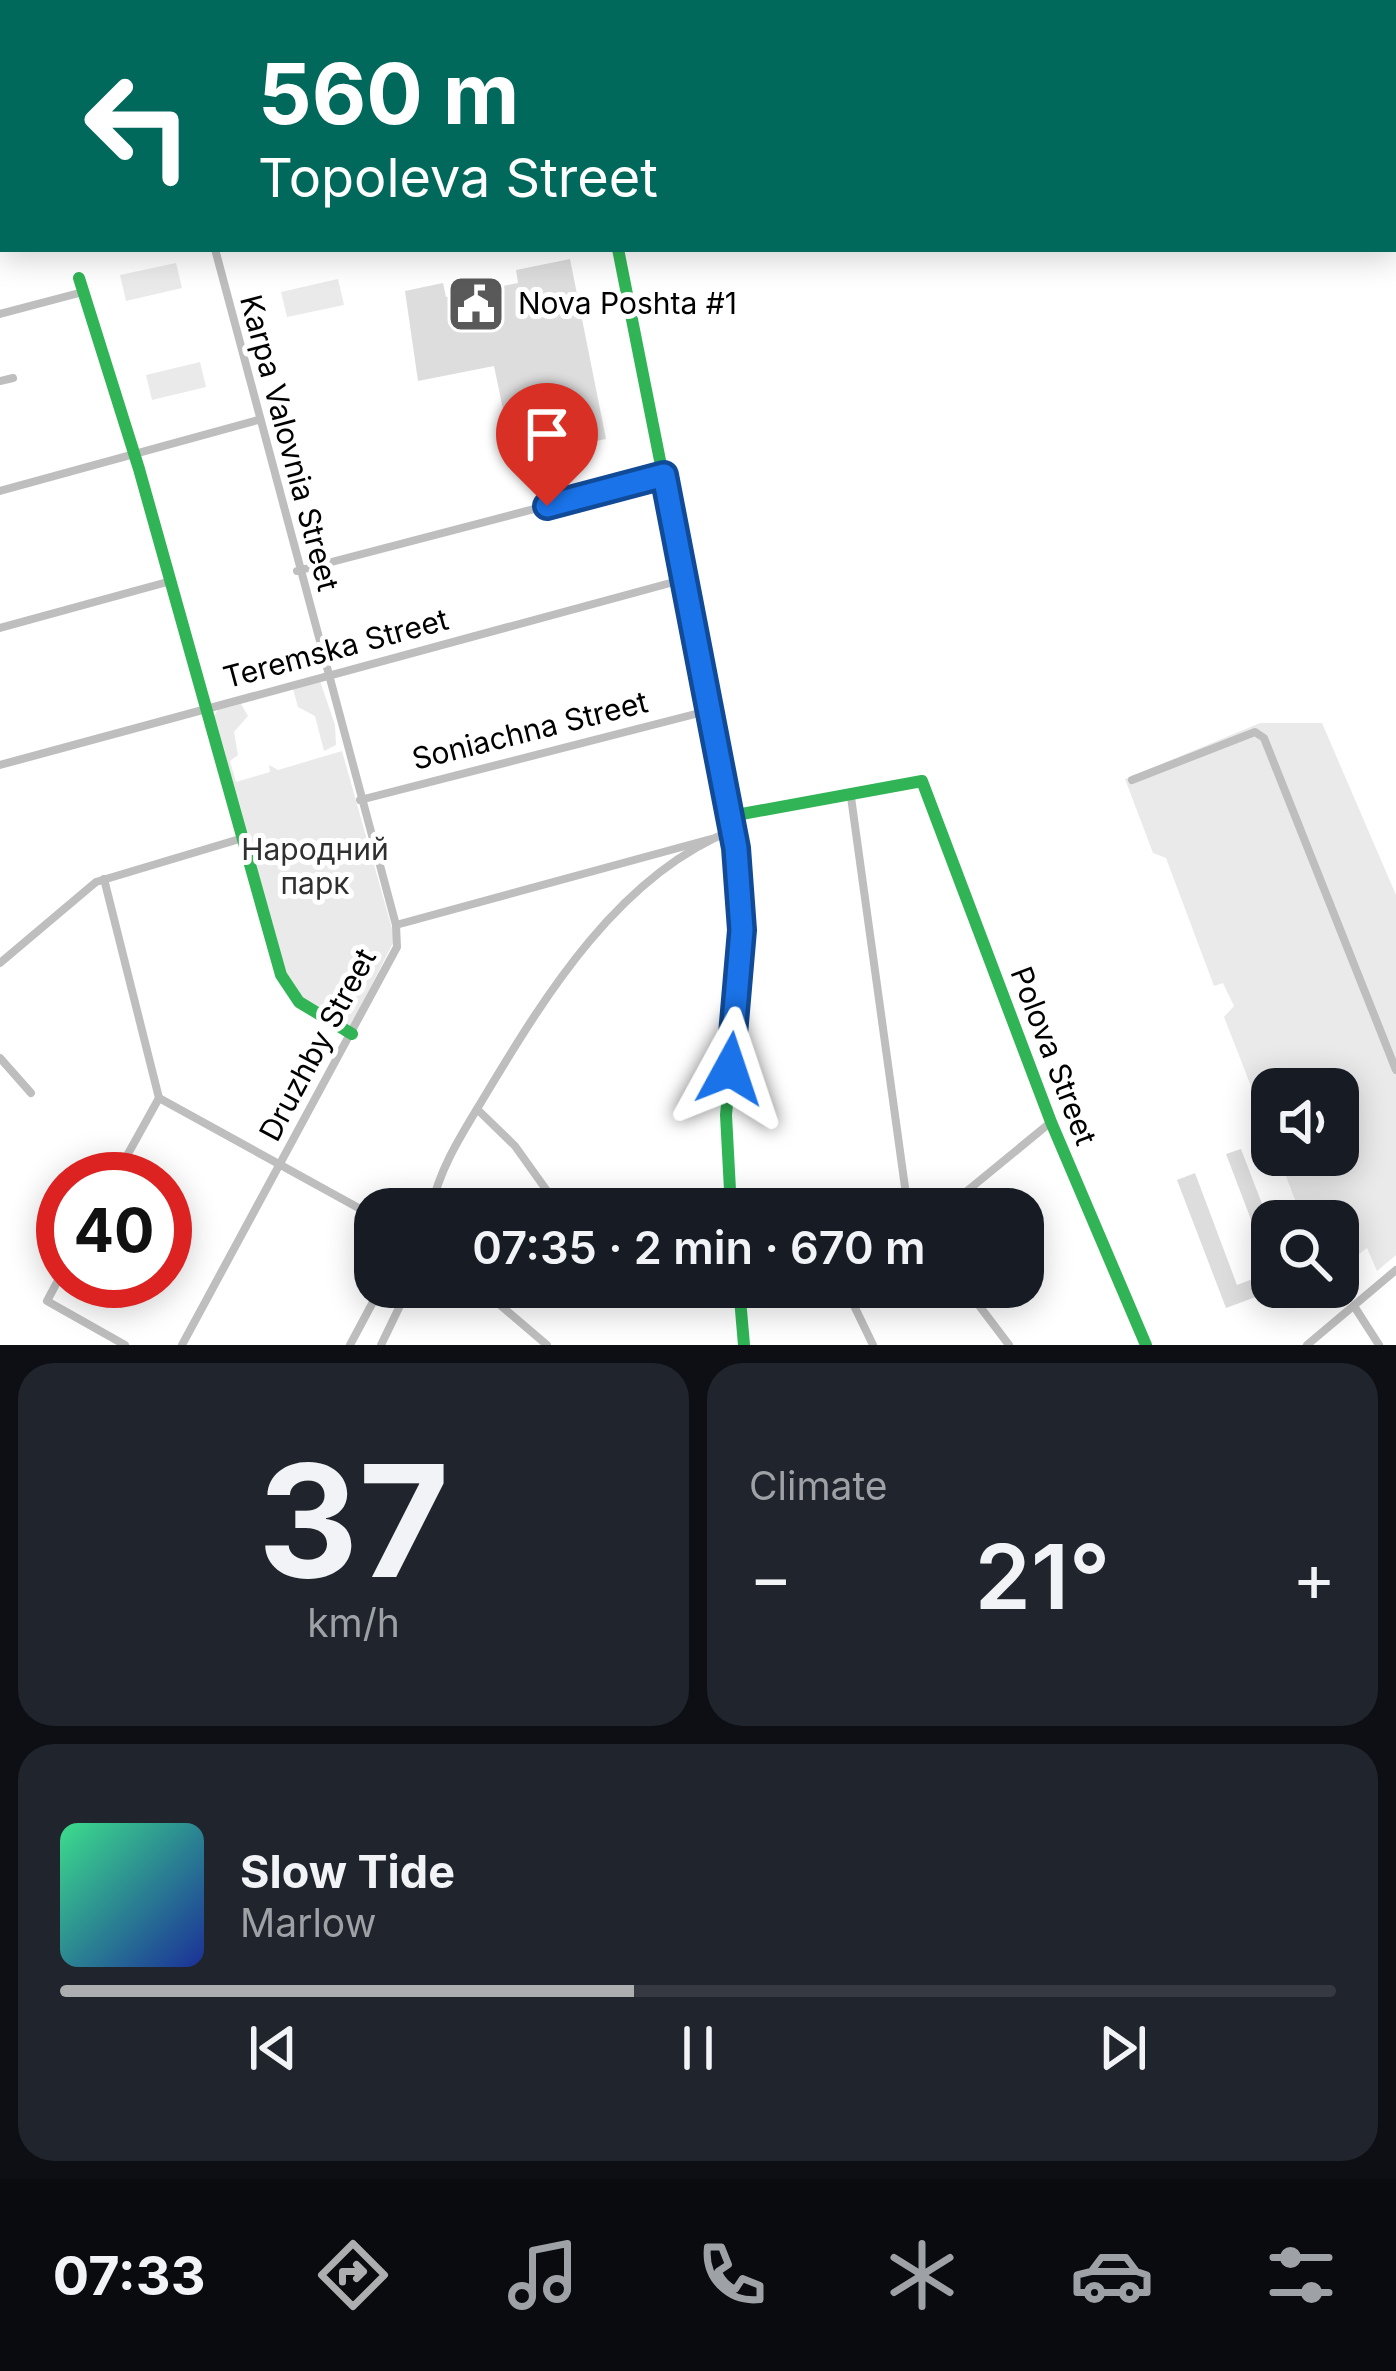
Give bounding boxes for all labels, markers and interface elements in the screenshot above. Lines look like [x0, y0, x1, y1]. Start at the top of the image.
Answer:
text: 560 m [258, 43, 519, 144]
icon: left [60, 48, 216, 204]
text: Topoleva Street [258, 145, 658, 210]
public building icon: Nova Poshta #1 [445, 273, 507, 335]
place label: Nova Poshta #1 [518, 285, 737, 321]
street label: Karpa Valovnia Street [233, 291, 347, 595]
pin [496, 383, 598, 506]
icon: arrive [514, 401, 580, 467]
street label: Teremska Street [219, 601, 452, 695]
street label: Soniachna Street [408, 683, 652, 777]
park label: Народний парк [241, 831, 389, 901]
street label: Druzhby Street [251, 942, 383, 1147]
street label: Polova Street [1003, 961, 1105, 1150]
position arrow [667, 1006, 793, 1132]
map controls [1251, 1068, 1359, 1308]
button: sound [1251, 1068, 1359, 1176]
speed limit sign: 40 [36, 1152, 192, 1308]
button: search [1251, 1200, 1359, 1308]
text: 07:35 · 2 min · 670 m [472, 1220, 926, 1275]
text: 37 [258, 1426, 449, 1615]
text: Climate [749, 1462, 888, 1509]
text: 21° [975, 1522, 1110, 1631]
text: − [749, 1537, 793, 1617]
text: + [1292, 1537, 1336, 1617]
text: km/h [307, 1599, 400, 1646]
text: Slow Tide [240, 1844, 455, 1899]
text: Marlow [240, 1899, 376, 1946]
icon: previous [240, 2015, 306, 2081]
icon: pause [665, 2015, 731, 2081]
icon: next [1090, 2015, 1156, 2081]
icon: directions [311, 2233, 395, 2317]
icon: music [501, 2233, 585, 2317]
icon: phone [690, 2233, 774, 2317]
icon: climate [880, 2233, 964, 2317]
icon: car [1070, 2233, 1154, 2317]
icon: filters [1259, 2233, 1343, 2317]
text: 07:33 [53, 2243, 206, 2308]

